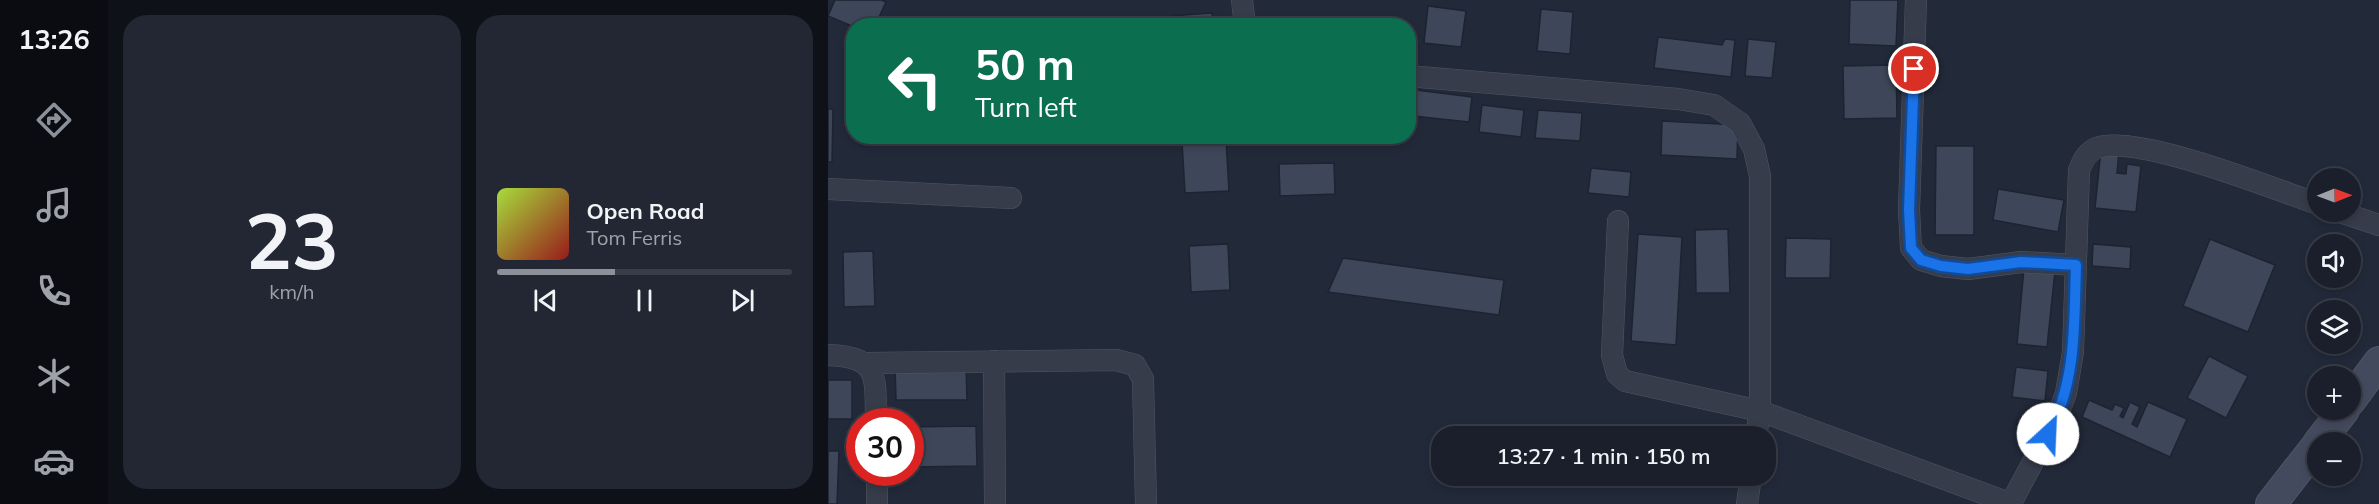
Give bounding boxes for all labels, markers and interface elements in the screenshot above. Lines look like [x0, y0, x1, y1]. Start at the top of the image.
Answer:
text: 13:26 [18, 22, 90, 56]
text: 50 m [975, 38, 1075, 91]
icon: left [876, 42, 954, 120]
pin [1888, 43, 1939, 94]
icon: arrive [1897, 52, 1930, 85]
text: Turn left [975, 90, 1077, 124]
icon: directions [33, 99, 75, 141]
north arrow [2307, 168, 2361, 222]
map controls [2307, 168, 2361, 486]
icon: music [33, 184, 75, 226]
text: 23 [245, 191, 339, 289]
text: Open Road [587, 197, 704, 225]
text: Tom Ferris [587, 225, 682, 250]
button: sound [2307, 234, 2361, 288]
icon: phone [33, 270, 75, 312]
text: km/h [269, 279, 314, 304]
icon: previous [529, 284, 562, 317]
icon: pause [628, 284, 661, 317]
icon: next [726, 284, 759, 317]
button: layers [2307, 300, 2361, 354]
icon: climate [33, 355, 75, 397]
button: + [2307, 366, 2361, 420]
position arrow [2016, 402, 2080, 466]
speed limit sign: 30 [846, 408, 924, 486]
button: − [2307, 432, 2361, 486]
icon: car [33, 440, 75, 482]
text: 13:27 · 1 min · 150 m [1496, 442, 1711, 470]

